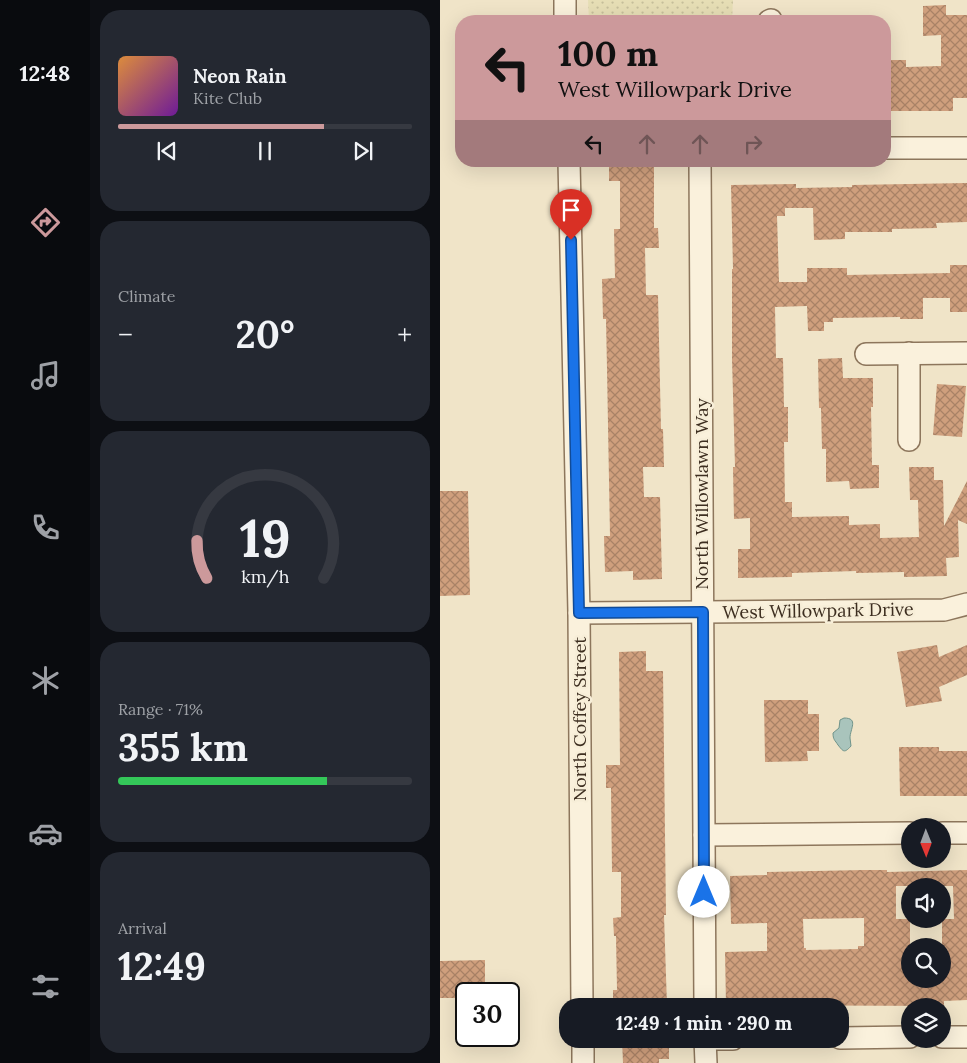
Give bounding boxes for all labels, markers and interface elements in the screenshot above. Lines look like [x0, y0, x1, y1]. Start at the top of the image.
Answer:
text: 100 m [558, 31, 658, 76]
icon: left [475, 35, 540, 100]
text: 12:48 [20, 59, 70, 87]
text: Neon Rain [193, 64, 287, 88]
text: West Willowpark Drive [558, 75, 792, 103]
text: Kite Club [193, 88, 262, 108]
icon: left [580, 130, 608, 158]
icon: ahead [633, 130, 661, 158]
icon: ahead [686, 130, 714, 158]
icon: right [739, 130, 767, 158]
icon: previous [153, 137, 181, 165]
icon: pause [251, 137, 279, 165]
icon: next [349, 137, 377, 165]
pin [550, 189, 592, 240]
icon: arrive [557, 196, 585, 224]
icon: directions [28, 205, 63, 240]
text: Climate [118, 286, 175, 306]
text: 20° [236, 310, 294, 358]
text: − [118, 317, 133, 353]
text: + [397, 317, 412, 353]
icon: music [28, 358, 63, 393]
street label: North Willowlawn Way [690, 398, 713, 590]
text: 19 [239, 505, 291, 571]
icon: phone [28, 510, 63, 545]
text: km/h [241, 565, 289, 588]
street label: West Willowpark Drive [722, 597, 914, 624]
street label: North Coffey Street [568, 637, 591, 801]
icon: climate [28, 663, 63, 698]
text: Range · 71% [118, 699, 203, 719]
text: 355 km [118, 723, 248, 771]
icon: car [28, 816, 63, 851]
north arrow [901, 818, 951, 868]
map controls [901, 818, 951, 1048]
position arrow [677, 865, 729, 917]
button: sound [901, 878, 951, 928]
text: Arrival [118, 918, 167, 938]
button: search [901, 938, 951, 988]
text: 12:49 [118, 942, 206, 990]
icon: filters [28, 969, 63, 1004]
speed limit sign: 30 [455, 982, 520, 1047]
button: layers [901, 998, 951, 1048]
text: 12:49 · 1 min · 290 m [616, 1011, 792, 1035]

